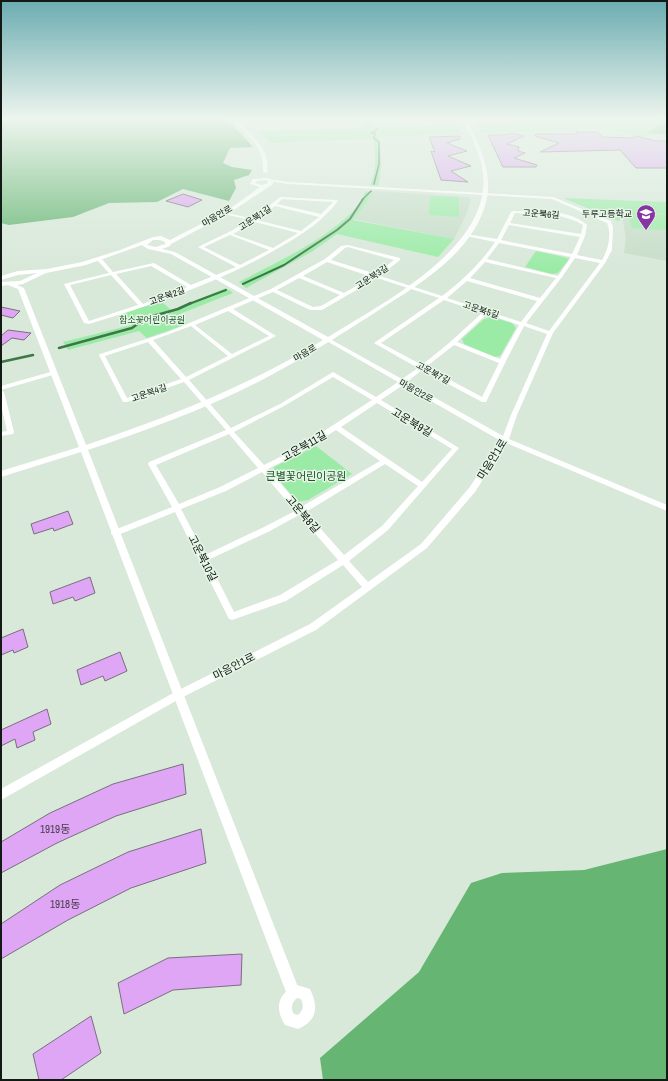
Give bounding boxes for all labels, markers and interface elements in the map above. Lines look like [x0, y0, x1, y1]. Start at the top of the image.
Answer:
street label: 마음안로 [200, 203, 234, 229]
street label: 고운북1길 [236, 203, 274, 233]
school or university icon: 두루고등학교 [635, 203, 657, 231]
street label: 고운북6길 [522, 207, 560, 221]
place label: 두루고등학교 [582, 208, 632, 220]
street label: 고운북3길 [353, 262, 391, 292]
street label: 고운북2길 [147, 284, 187, 308]
street label: 고운북5길 [461, 299, 501, 321]
park label: 함소꽃어린이공원 [119, 314, 185, 326]
street label: 마음로 [291, 342, 319, 364]
street label: 고운북7길 [414, 359, 452, 387]
street label: 마음안2로 [397, 377, 435, 405]
street label: 고운북4길 [129, 381, 169, 405]
street label: 고운북9길 [389, 404, 435, 440]
street label: 고운북11길 [279, 427, 329, 465]
street label: 마음안1로 [474, 436, 510, 482]
park label: 큰별꽃어린이공원 [266, 469, 346, 483]
street label: 고운북8길 [283, 492, 323, 536]
street label: 고운북10길 [185, 532, 221, 584]
street label: 마음안1로 [211, 649, 257, 683]
house number: 1919동 [40, 822, 70, 836]
house number: 1918동 [50, 897, 80, 911]

